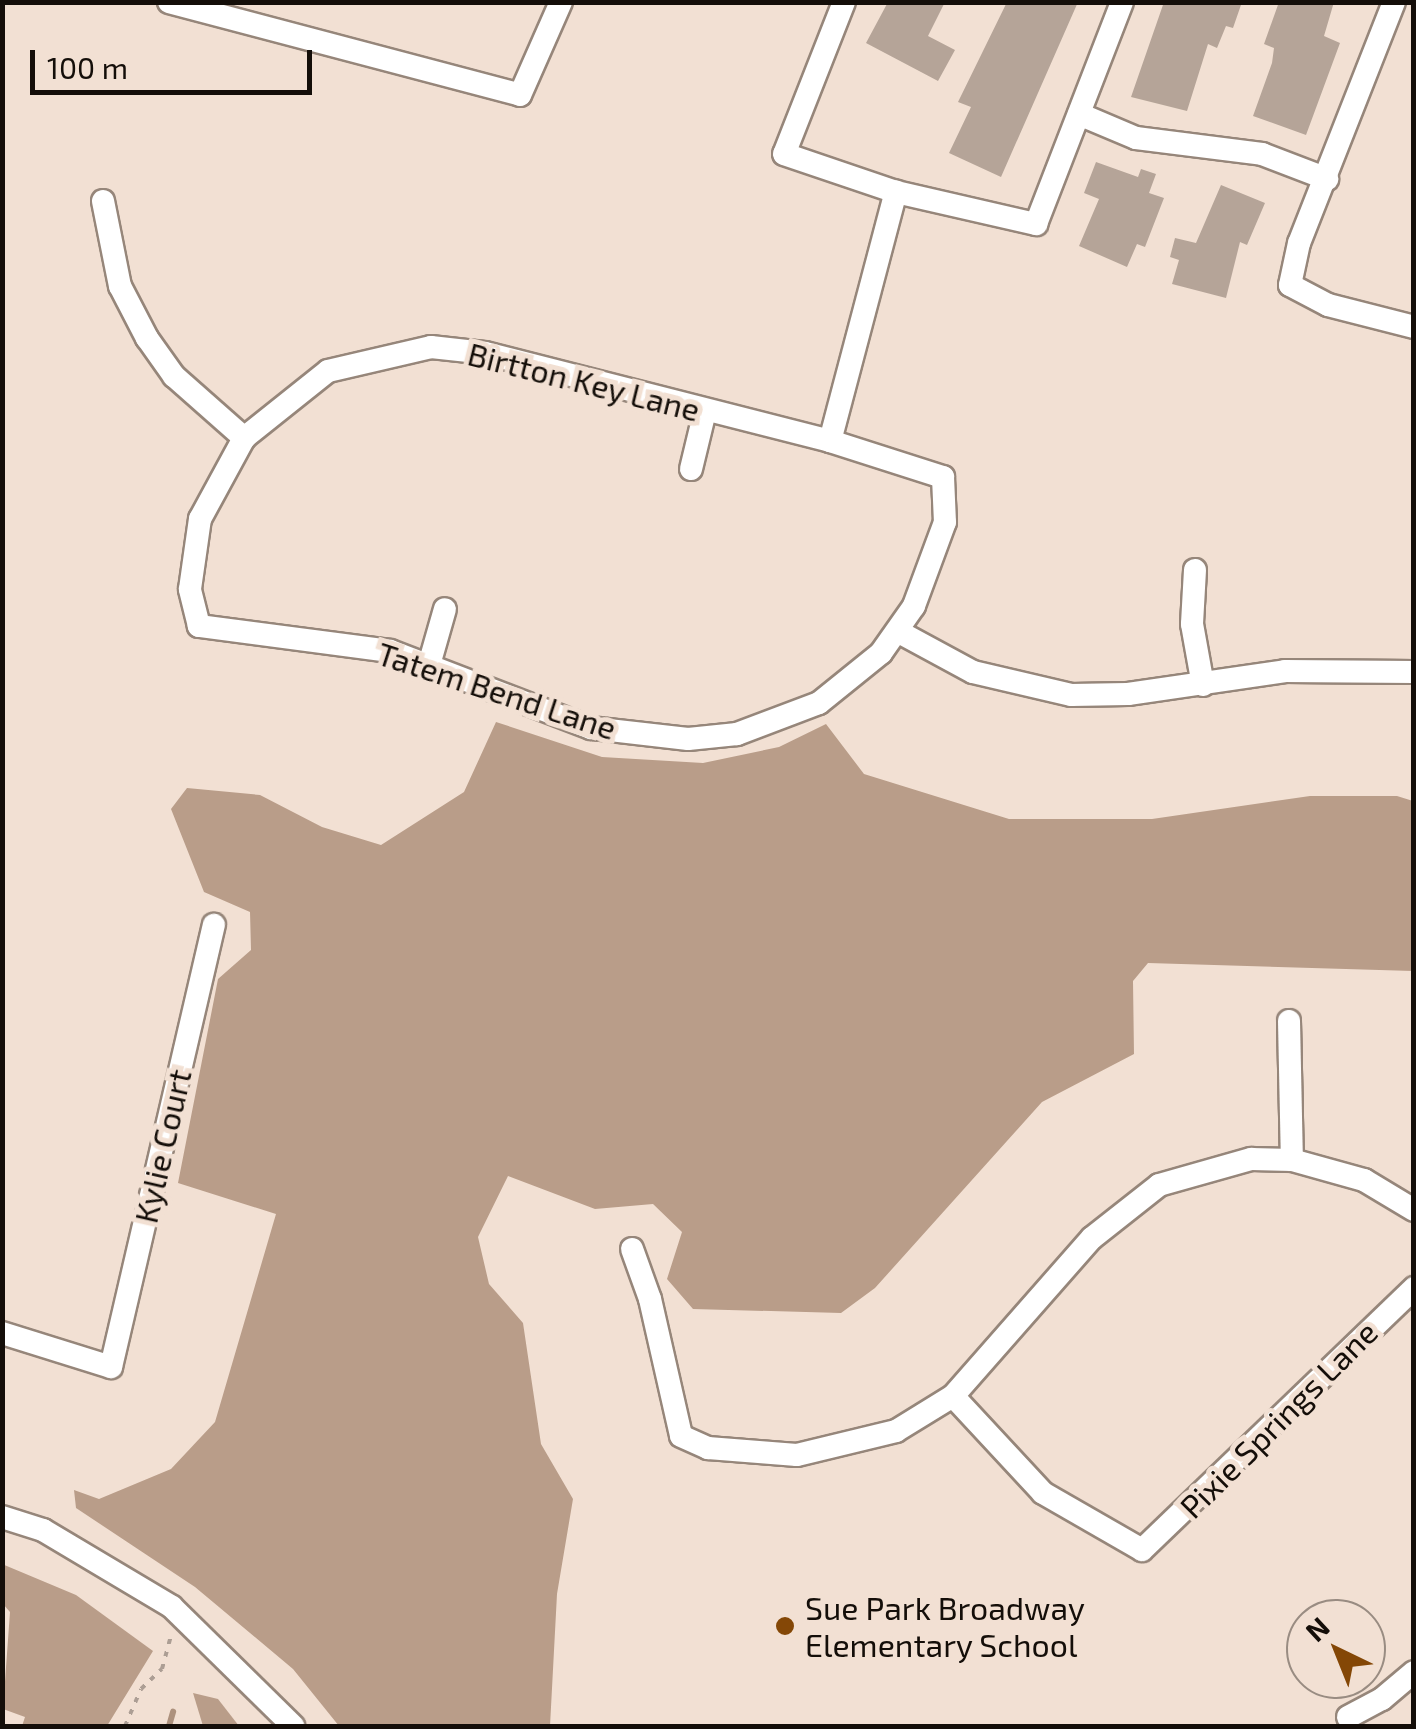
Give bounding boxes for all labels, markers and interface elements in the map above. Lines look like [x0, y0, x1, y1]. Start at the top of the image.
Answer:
scale bar [35, 30, 318, 92]
text: 100 m [47, 49, 128, 85]
street label: Birtton Key Lane [464, 334, 704, 428]
street label: Tatem Bend Lane [373, 633, 621, 747]
street label: Kylie Court [126, 1065, 198, 1227]
street label: Pixie Springs Lane [1171, 1312, 1385, 1526]
place label: Sue Park Broadway Elementary School [805, 1589, 1085, 1664]
north arrow [1286, 1599, 1386, 1699]
text: N [1298, 1609, 1336, 1648]
marker: Sue Park Broadway Elementary School [774, 1615, 796, 1637]

